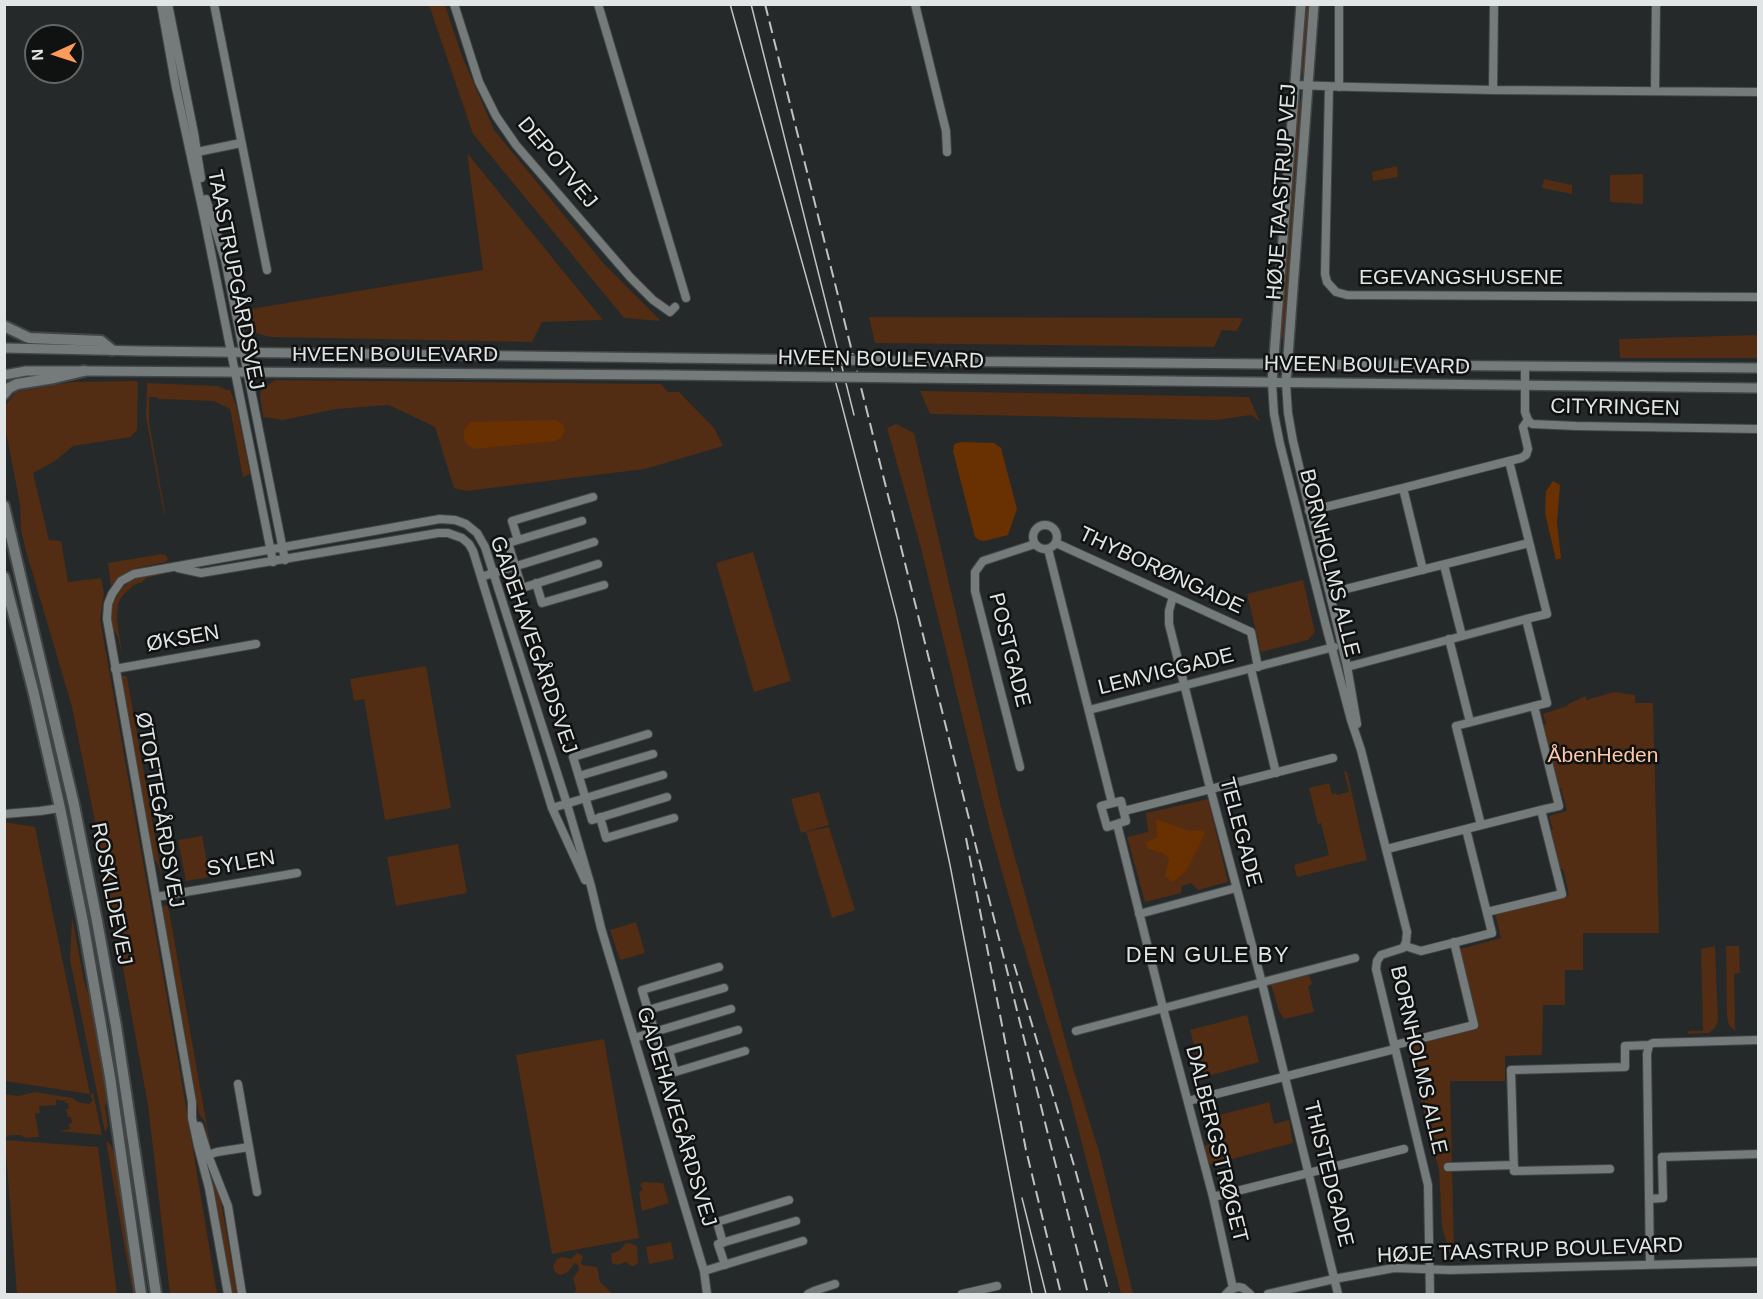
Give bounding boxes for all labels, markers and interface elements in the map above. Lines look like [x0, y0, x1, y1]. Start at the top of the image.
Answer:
north arrow [24, 24, 84, 84]
text: N [29, 49, 46, 61]
street label: HØJE TAASTRUP VEJ [1262, 83, 1302, 301]
street label: DEPOTVEJ [512, 112, 602, 214]
street label: TAASTRUPGÅRDSVEJ [201, 168, 269, 392]
street label: EGEVANGSHUSENE [1359, 265, 1563, 291]
street label: HVEEN BOULEVARD [292, 342, 498, 368]
street label: HVEEN BOULEVARD [778, 346, 984, 374]
street label: HVEEN BOULEVARD [1264, 352, 1470, 380]
street label: CITYRINGEN [1550, 394, 1680, 422]
street label: BORNHOLMS ALLE [1293, 467, 1365, 659]
street label: THYBORØNGADE [1075, 522, 1247, 620]
street label: GADEHAVEGÅRDSVEJ [484, 533, 582, 757]
street label: POSTGADE [983, 590, 1035, 710]
street label: ØKSEN [145, 620, 221, 658]
street label: LEMVIGGADE [1096, 643, 1236, 701]
street label: ØTOFTEGÅRDSVEJ [129, 710, 189, 910]
park label: ÅbenHeden [1548, 743, 1658, 769]
street label: TELEGADE [1213, 775, 1267, 889]
street label: ROSKILDEVEJ [85, 821, 137, 967]
street label: SYLEN [205, 846, 277, 882]
district label: DEN GULE BY [1126, 943, 1290, 969]
street label: BORNHOLMS ALLE [1384, 963, 1452, 1157]
street label: GADEHAVEGÅRDSVEJ [631, 1004, 721, 1230]
street label: DALBERGSTRØGET [1179, 1043, 1253, 1245]
street label: THISTEDGADE [1298, 1098, 1358, 1250]
street label: HØJE TAASTRUP BOULEVARD [1377, 1233, 1683, 1269]

